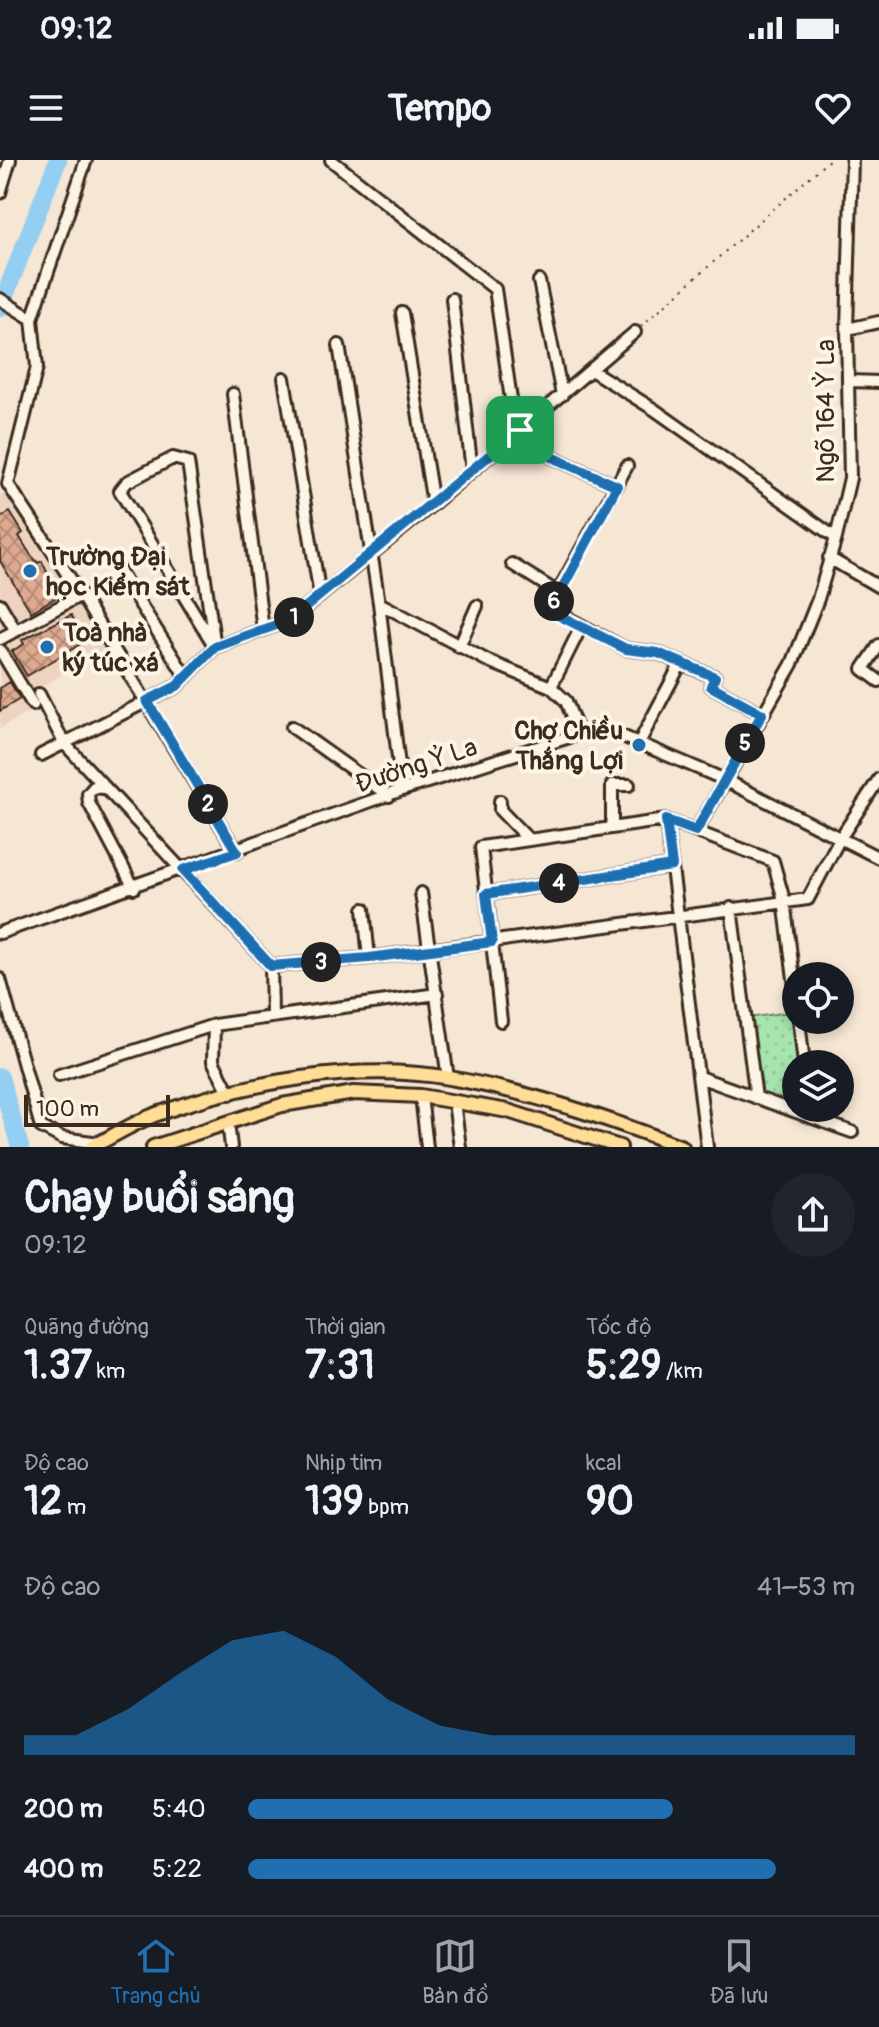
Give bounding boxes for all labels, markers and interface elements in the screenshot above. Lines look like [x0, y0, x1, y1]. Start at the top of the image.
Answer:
text: 09:12 [40, 10, 112, 47]
icon: menu [24, 86, 68, 130]
text: Tempo [388, 86, 491, 131]
icon: heart [811, 86, 855, 130]
street label: Ngõ 164 Ỷ La [810, 339, 842, 483]
pin [486, 396, 554, 464]
icon: arrive [498, 408, 542, 452]
place label: Trường Đại học Kiểm sát [45, 541, 190, 603]
marker: Trường Đại học Kiểm sát [21, 562, 39, 580]
pin: 6 [534, 581, 574, 621]
text: 6 [548, 587, 560, 615]
pin: 1 [274, 597, 314, 637]
text: 1 [290, 603, 298, 631]
place label: Toà nhà ký túc xá [62, 617, 159, 679]
marker: Toà nhà ký túc xá [38, 638, 56, 656]
place label: Chợ Chiều Thắng Lợi [514, 715, 623, 777]
pin: 5 [725, 723, 765, 763]
text: 5 [739, 729, 751, 757]
street label: Đường Ỷ La [351, 731, 481, 801]
marker: Chợ Chiều Thắng Lợi [630, 736, 648, 754]
pin: 2 [188, 784, 228, 824]
text: 2 [202, 790, 214, 818]
pin: 4 [539, 863, 579, 903]
text: 4 [553, 869, 565, 897]
pin: 3 [301, 942, 341, 982]
text: 3 [315, 948, 327, 976]
map controls [782, 962, 854, 1122]
button: locate [782, 962, 854, 1034]
button: layers [782, 1050, 854, 1122]
scale bar [24, 1091, 170, 1127]
text: 100 m [36, 1095, 99, 1123]
text: Chạy buổi sáng [24, 1171, 295, 1226]
button: share [771, 1173, 855, 1257]
text: 09:12 [24, 1229, 87, 1261]
text: Quãng đường [24, 1313, 149, 1341]
text: Thời gian [305, 1313, 386, 1341]
text: Tốc độ [586, 1313, 651, 1341]
text: 1.37 [24, 1341, 92, 1390]
text: 7:31 [305, 1341, 375, 1390]
text: 5:29 [586, 1341, 661, 1390]
text: km [92, 1357, 125, 1385]
text: /km [661, 1357, 703, 1385]
text: Độ cao [24, 1449, 89, 1477]
text: Nhịp tim [305, 1449, 382, 1477]
text: kcal [586, 1449, 622, 1477]
text: 12 [24, 1477, 62, 1526]
text: 139 [305, 1477, 364, 1526]
text: 90 [586, 1477, 634, 1526]
text: m [62, 1493, 86, 1521]
text: bpm [364, 1493, 409, 1521]
text: Độ cao [24, 1571, 101, 1603]
text: 41–53 m [757, 1571, 855, 1603]
text: 200 m [24, 1793, 103, 1825]
text: 5:40 [152, 1793, 206, 1825]
text: 400 m [24, 1853, 103, 1885]
text: 5:22 [152, 1853, 202, 1885]
tab: Trang chủ [111, 1934, 201, 2010]
tab: Bản đồ [422, 1934, 488, 2010]
tab: Đã lưu [710, 1934, 768, 2010]

